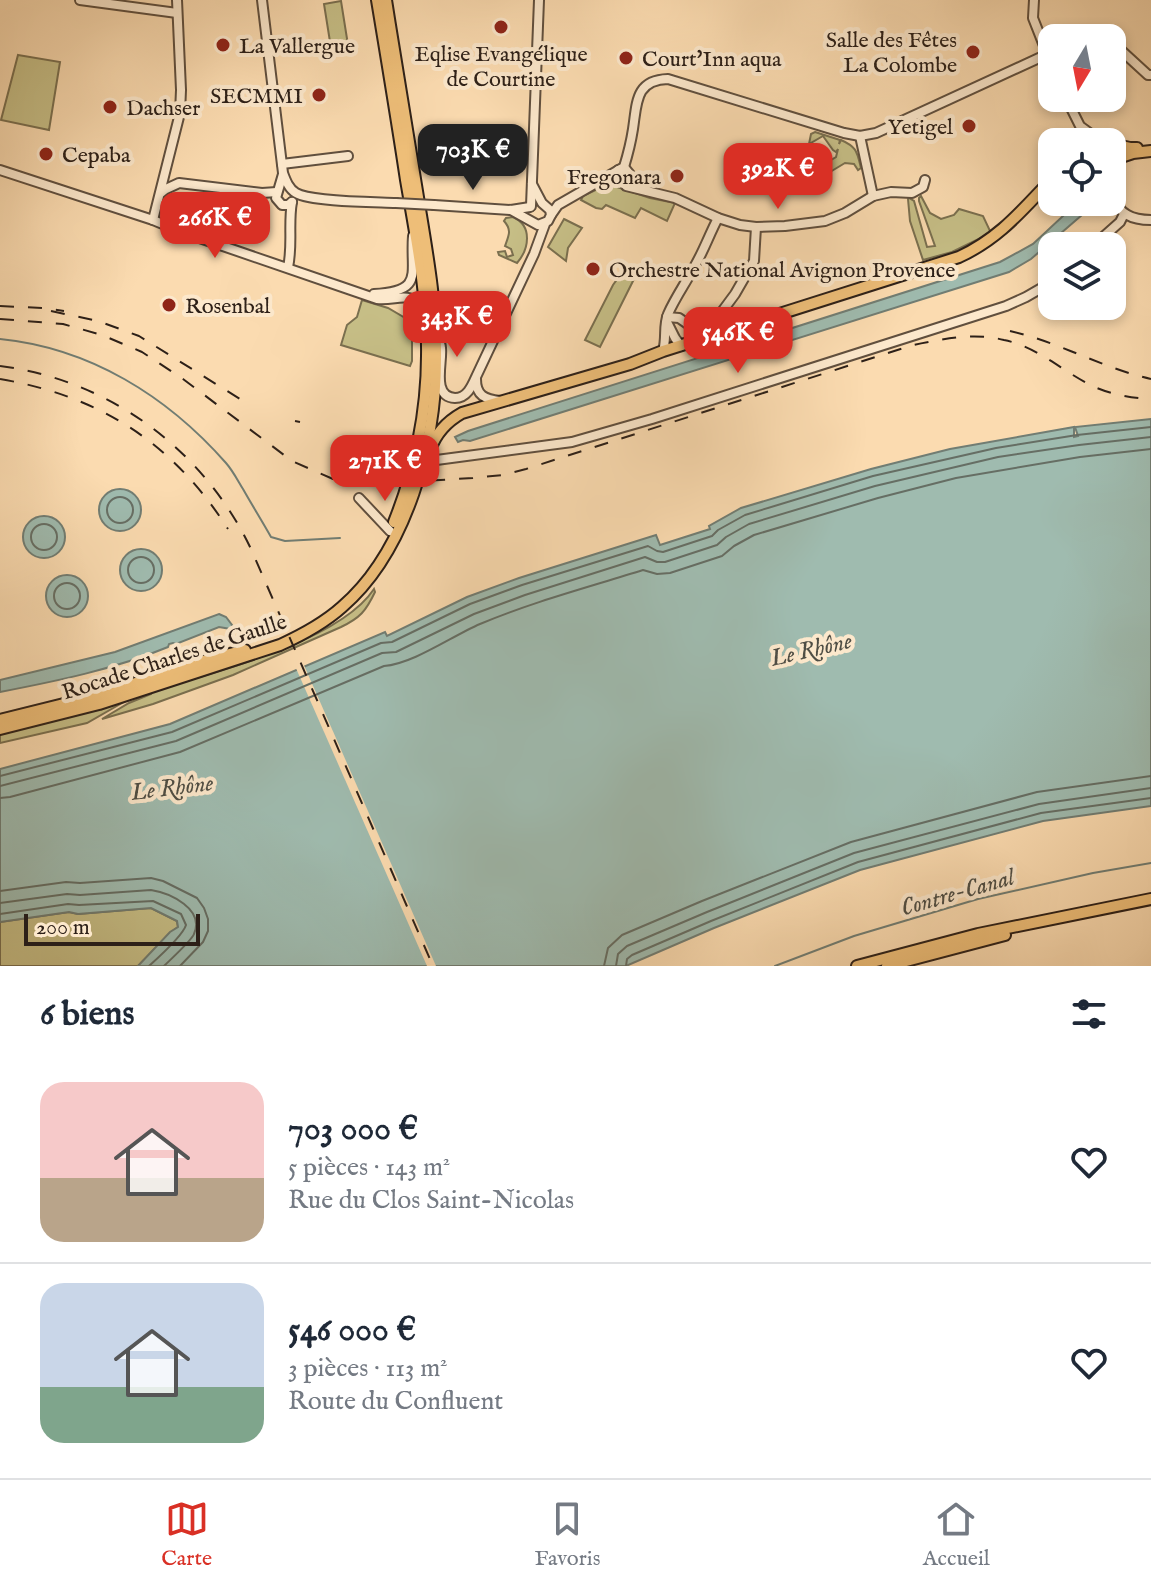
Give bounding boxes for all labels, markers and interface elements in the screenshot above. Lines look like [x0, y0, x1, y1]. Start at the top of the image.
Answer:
marker: Eqlise Evangélique de Courtine [492, 18, 510, 36]
north arrow [1038, 24, 1126, 112]
map controls [1038, 24, 1126, 320]
place label: Salle des Fêtes La Colombe [826, 27, 957, 80]
place label: La Vallergue [239, 33, 355, 61]
marker: La Vallergue [214, 36, 232, 54]
place label: Eqlise Evangélique de Courtine [415, 41, 587, 94]
marker: Salle des Fêtes La Colombe [964, 43, 982, 61]
place label: Court'Inn aqua [642, 46, 782, 74]
marker: Court'Inn aqua [617, 49, 635, 67]
place label: SECMMI [210, 83, 303, 111]
marker: SECMMI [310, 86, 328, 104]
place label: Dachser [126, 95, 200, 123]
marker: Dachser [101, 98, 119, 116]
place label: Yetigel [888, 114, 953, 142]
marker: Yetigel [960, 117, 978, 135]
pin: 703K € [408, 124, 538, 192]
button: locate [1038, 128, 1126, 216]
text: 703K € [436, 133, 510, 166]
place label: Cepaba [62, 142, 131, 170]
pin: 392K € [713, 143, 843, 211]
marker: Cepaba [37, 145, 55, 163]
text: 392K € [742, 152, 814, 185]
place label: Fregonara [567, 164, 661, 192]
marker: Fregonara [668, 167, 686, 185]
pin: 266K € [150, 192, 280, 260]
text: 266K € [178, 201, 252, 234]
button: layers [1038, 232, 1126, 320]
place label: Orchestre National Avignon Provence [609, 257, 955, 285]
marker: Orchestre National Avignon Provence [584, 260, 602, 278]
pin: 343K € [392, 291, 522, 359]
place label: Rosenbal [185, 293, 270, 321]
marker: Rosenbal [160, 296, 178, 314]
text: 343K € [421, 300, 493, 333]
pin: 546K € [673, 307, 803, 375]
text: 546K € [702, 316, 774, 349]
pin: 271K € [320, 435, 450, 503]
text: 271K € [348, 444, 422, 477]
street label: Rocade Charles de Gaulle [59, 608, 291, 707]
water label: Le Rhône [767, 626, 855, 675]
water label: Le Rhône [128, 768, 215, 809]
water label: Contre-Canal [897, 862, 1020, 924]
scale bar [24, 910, 200, 946]
text: 200 m [36, 914, 90, 942]
icon: filters [1067, 992, 1111, 1036]
text: 6 biens [40, 993, 134, 1036]
text: 703 000 € [288, 1108, 418, 1151]
icon: home [104, 1114, 200, 1210]
icon: heart [1067, 1140, 1111, 1184]
text: 5 pièces · 143 m² [288, 1151, 450, 1184]
text: Rue du Clos Saint-Nicolas [288, 1184, 574, 1217]
text: 546 000 € [288, 1309, 416, 1352]
icon: home [104, 1315, 200, 1411]
icon: heart [1067, 1341, 1111, 1385]
text: 3 pièces · 113 m² [288, 1352, 448, 1385]
text: Route du Confluent [288, 1385, 503, 1418]
tab: Carte [161, 1497, 212, 1573]
tab: Favoris [534, 1497, 600, 1573]
tab: Accueil [923, 1497, 990, 1573]

